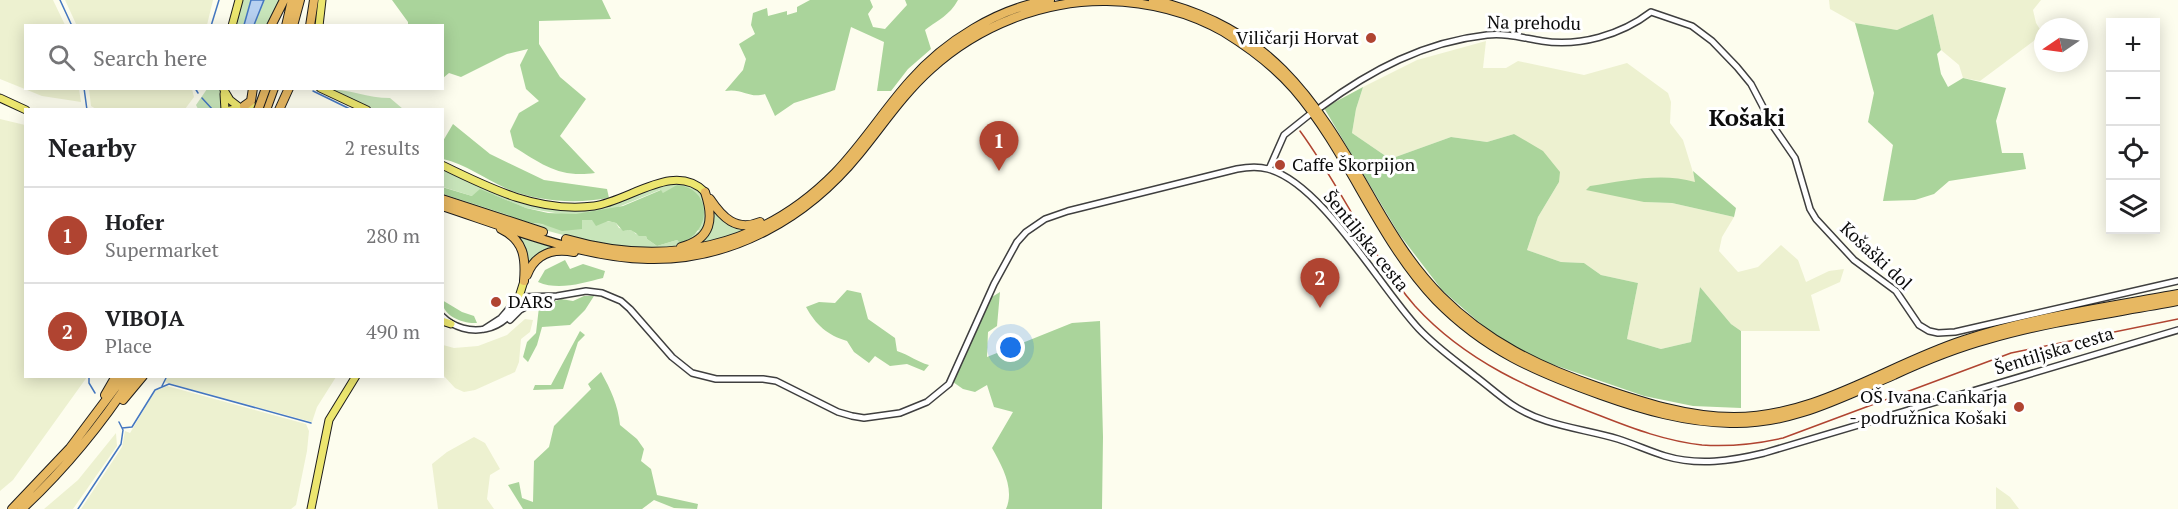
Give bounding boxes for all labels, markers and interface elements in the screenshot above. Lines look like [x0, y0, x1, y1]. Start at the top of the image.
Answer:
street label: Na prehodu [1487, 9, 1581, 35]
north arrow [2034, 18, 2088, 72]
map controls [2106, 18, 2160, 234]
button: + [2106, 18, 2160, 72]
search box [24, 24, 444, 90]
place label: Viličarji Horvat [1236, 25, 1359, 49]
marker: Viličarji Horvat [1364, 31, 1378, 45]
icon: search [45, 41, 78, 74]
text: Search here [93, 43, 207, 72]
button: − [2106, 72, 2160, 126]
district label: Košaki [1709, 101, 1785, 133]
pin: 1 [980, 122, 1018, 171]
button: locate [2106, 126, 2160, 180]
text: Nearby [48, 130, 136, 164]
text: 2 results [345, 134, 420, 161]
place label: Caffe Škorpijon [1292, 152, 1415, 176]
marker: Caffe Škorpijon [1273, 158, 1287, 172]
button: layers [2106, 180, 2160, 234]
street label: Šentiljska cesta [1319, 185, 1415, 296]
text: Hofer [105, 207, 164, 236]
street label: Košaški dol [1836, 216, 1918, 295]
text: 1 [62, 222, 73, 249]
text: 280 m [366, 222, 420, 249]
text: Supermarket [105, 236, 219, 263]
pin: 2 [1300, 258, 1340, 308]
place label: DARS [508, 289, 553, 313]
marker: DARS [489, 295, 503, 309]
text: VIBOJA [105, 303, 184, 332]
text: 2 [62, 318, 73, 345]
text: 490 m [366, 318, 420, 345]
street label: Šentiljska cesta [1991, 321, 2116, 380]
text: Place [105, 332, 152, 359]
your location [996, 333, 1025, 362]
place label: OŠ Ivana Cankarja - podružnica Košaki [1849, 384, 2007, 429]
marker: OŠ Ivana Cankarja - podružnica Košaki [2012, 400, 2026, 414]

